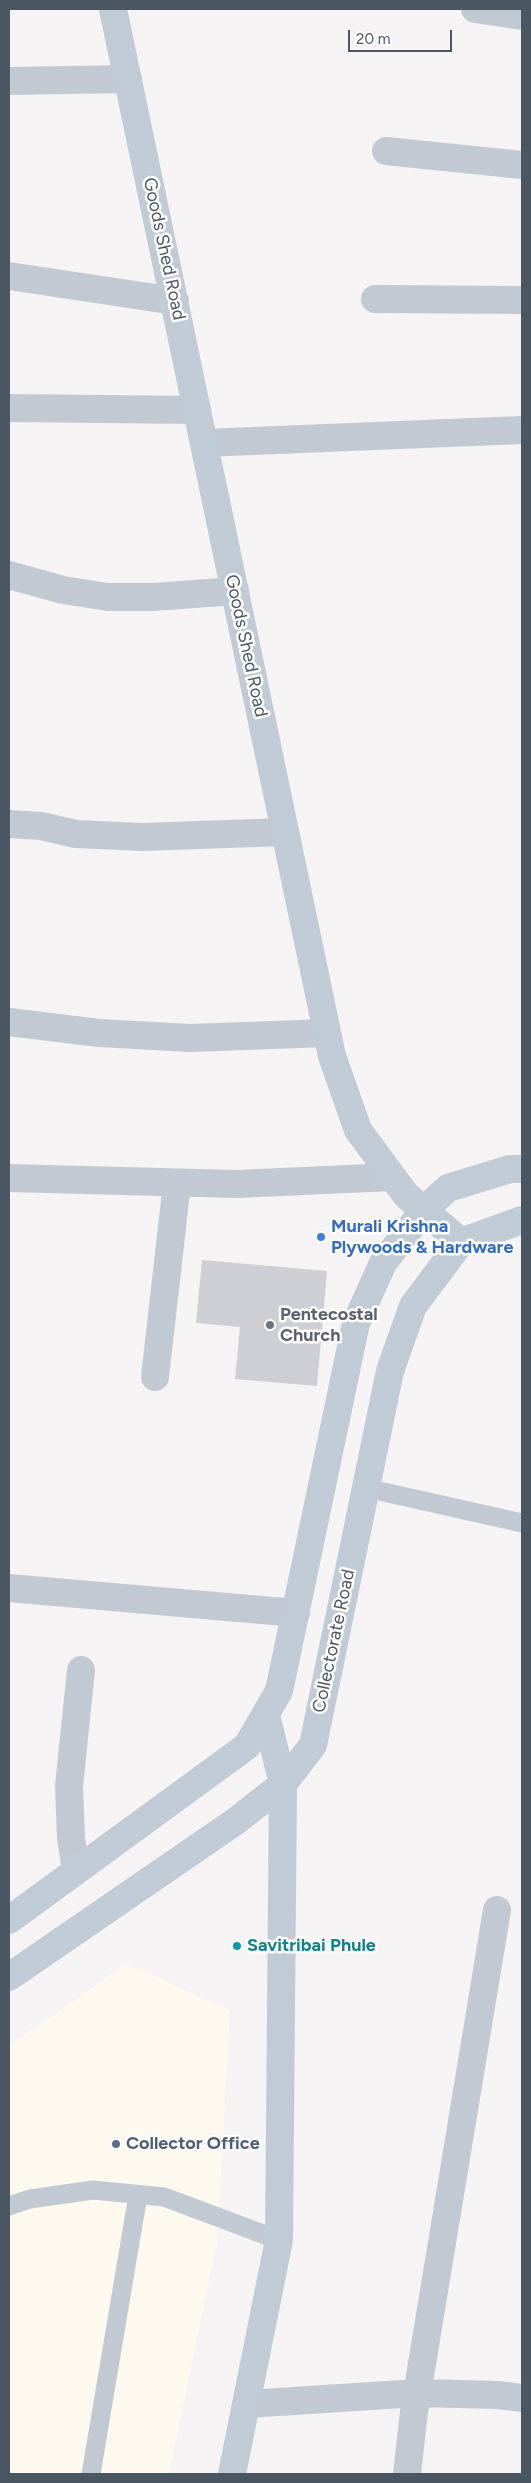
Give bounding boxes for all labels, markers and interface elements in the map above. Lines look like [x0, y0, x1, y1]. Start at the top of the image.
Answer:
scale bar [351, 20, 455, 52]
text: 20 m [356, 30, 390, 48]
street label: Goods Shed Road [138, 176, 190, 322]
street label: Goods Shed Road [220, 573, 272, 719]
place label: Murali Krishna Plywoods & Hardware [331, 1216, 513, 1258]
marker: Murali Krishna Plywoods & Hardware [315, 1231, 327, 1243]
place label: Pentecostal Church [280, 1304, 378, 1346]
marker: Pentecostal Church [264, 1319, 276, 1331]
street label: Collectorate Road [308, 1567, 360, 1715]
place label: Savitribai Phule [247, 1935, 376, 1957]
marker: Savitribai Phule [231, 1940, 243, 1952]
place label: Collector Office [126, 2133, 260, 2155]
marker: Collector Office [110, 2138, 122, 2150]

